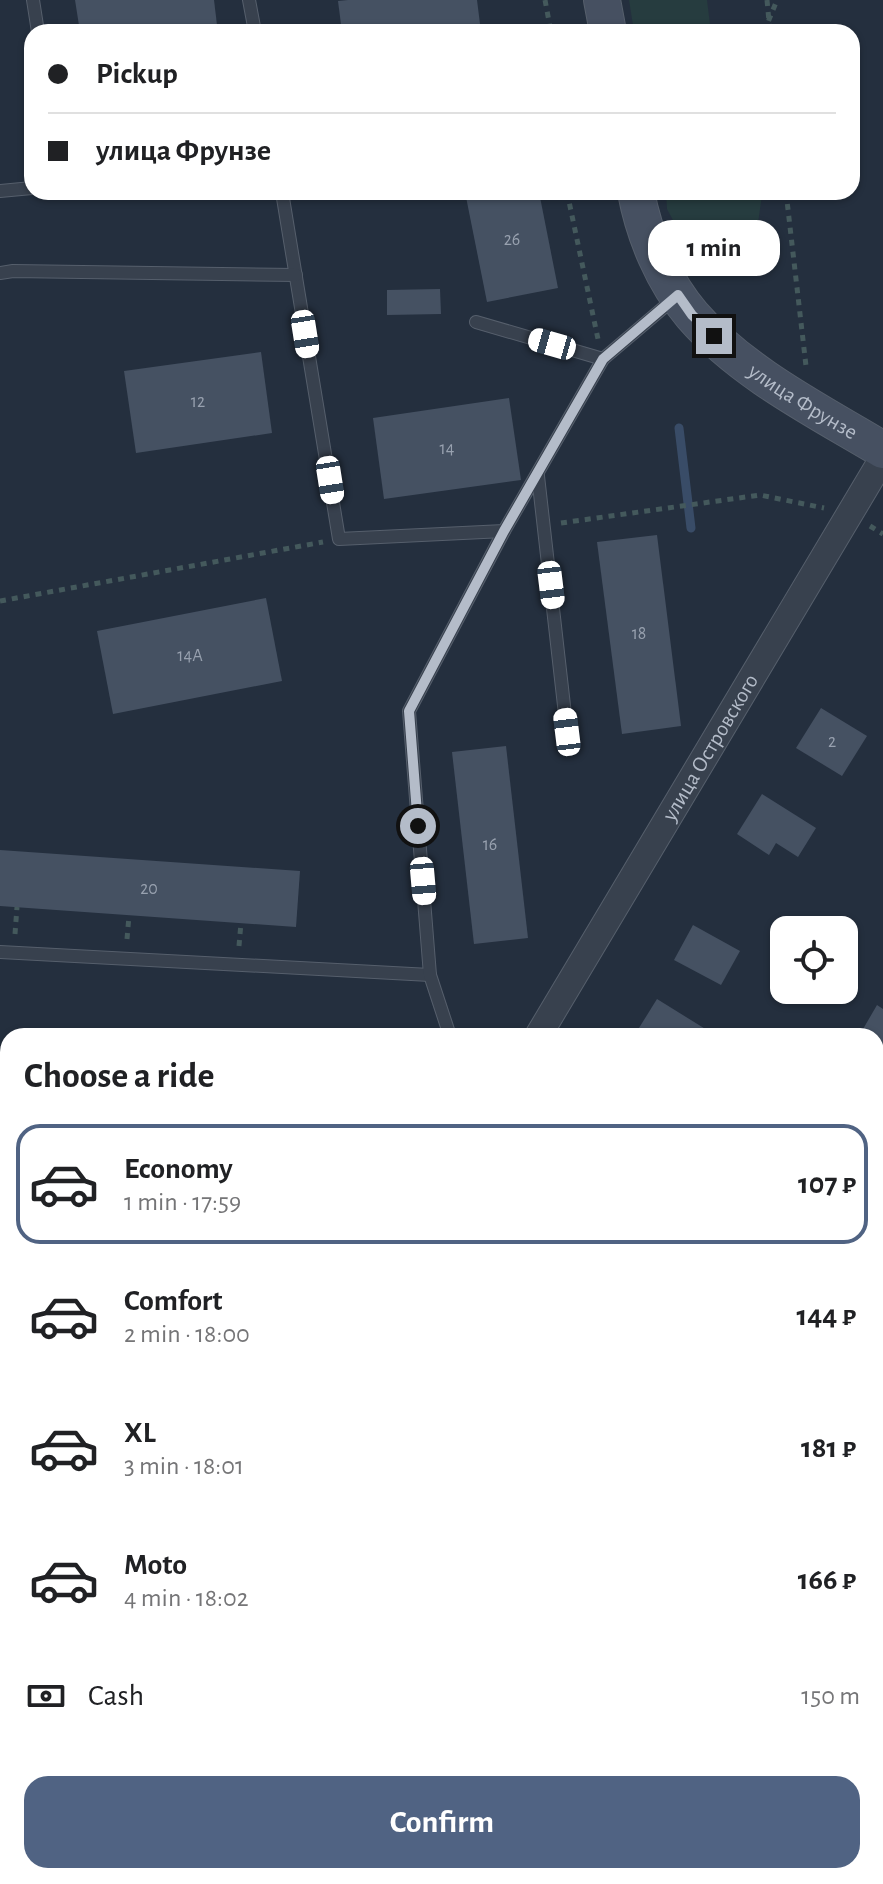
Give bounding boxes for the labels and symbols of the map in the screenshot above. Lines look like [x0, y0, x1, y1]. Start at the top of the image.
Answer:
callout: 1 min [648, 220, 780, 276]
house number: 26 [504, 231, 520, 249]
car [289, 308, 321, 360]
route end [696, 318, 732, 354]
car [526, 326, 578, 362]
street label: улица Фрунзе [744, 359, 861, 443]
house number: 12 [191, 393, 205, 411]
house number: 14 [440, 440, 455, 458]
car [314, 454, 346, 506]
car [536, 560, 566, 610]
house number: 18 [632, 625, 646, 643]
house number: 14А [177, 647, 203, 665]
street label: улица Островского [658, 670, 762, 825]
car [552, 707, 582, 757]
house number: 2 [828, 733, 836, 751]
route start [400, 808, 436, 844]
house number: 16 [483, 836, 497, 854]
car [409, 856, 437, 906]
house number: 20 [140, 880, 158, 898]

